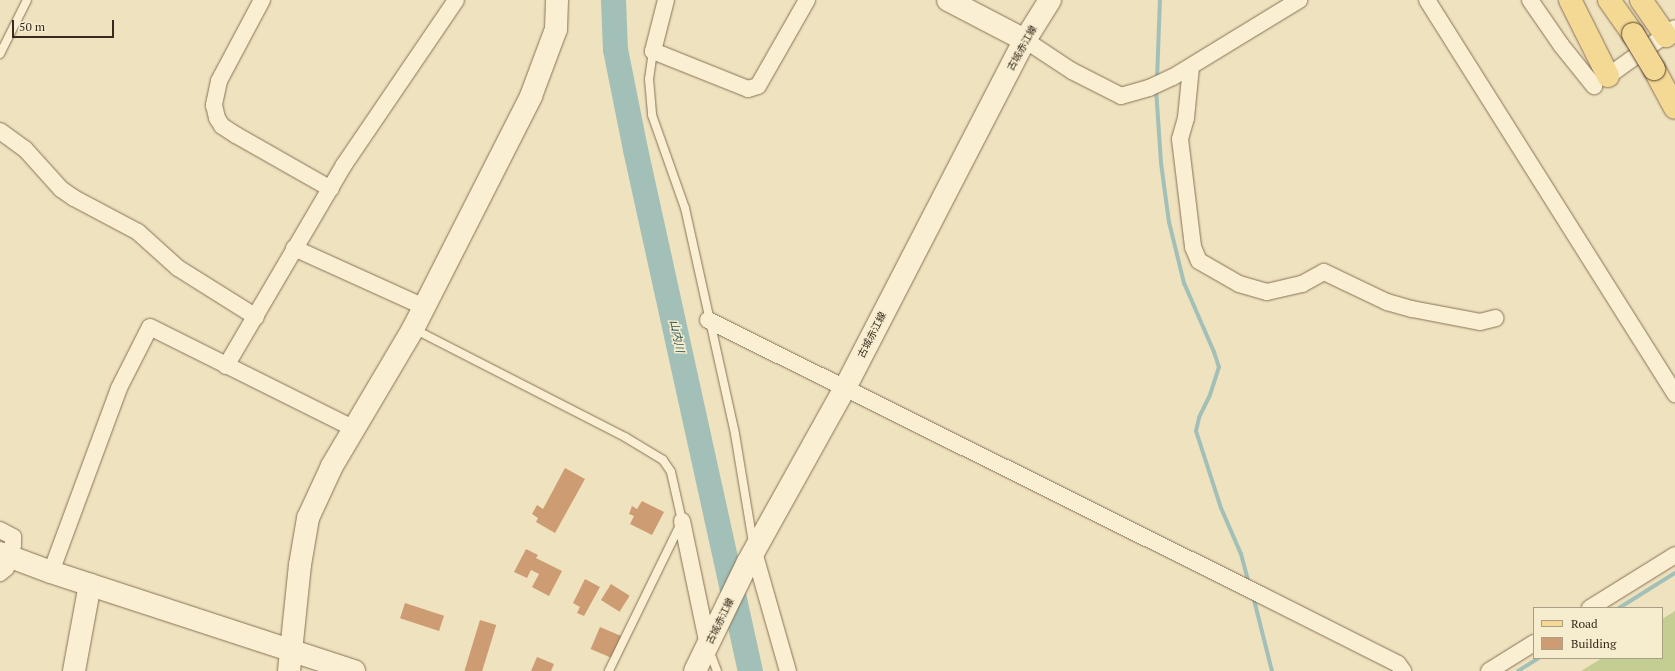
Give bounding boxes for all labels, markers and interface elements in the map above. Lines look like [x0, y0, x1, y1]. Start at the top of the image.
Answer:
scale bar [14, 12, 116, 38]
text: 50 m [19, 19, 45, 34]
street label: 古城赤江線 [1005, 23, 1039, 73]
street label: 古城赤江線 [855, 310, 889, 360]
water label: 山内川 [667, 318, 687, 354]
street label: 古城赤江線 [704, 596, 736, 646]
legend [1533, 607, 1663, 659]
text: Road [1571, 616, 1598, 631]
text: Building [1571, 636, 1616, 651]

